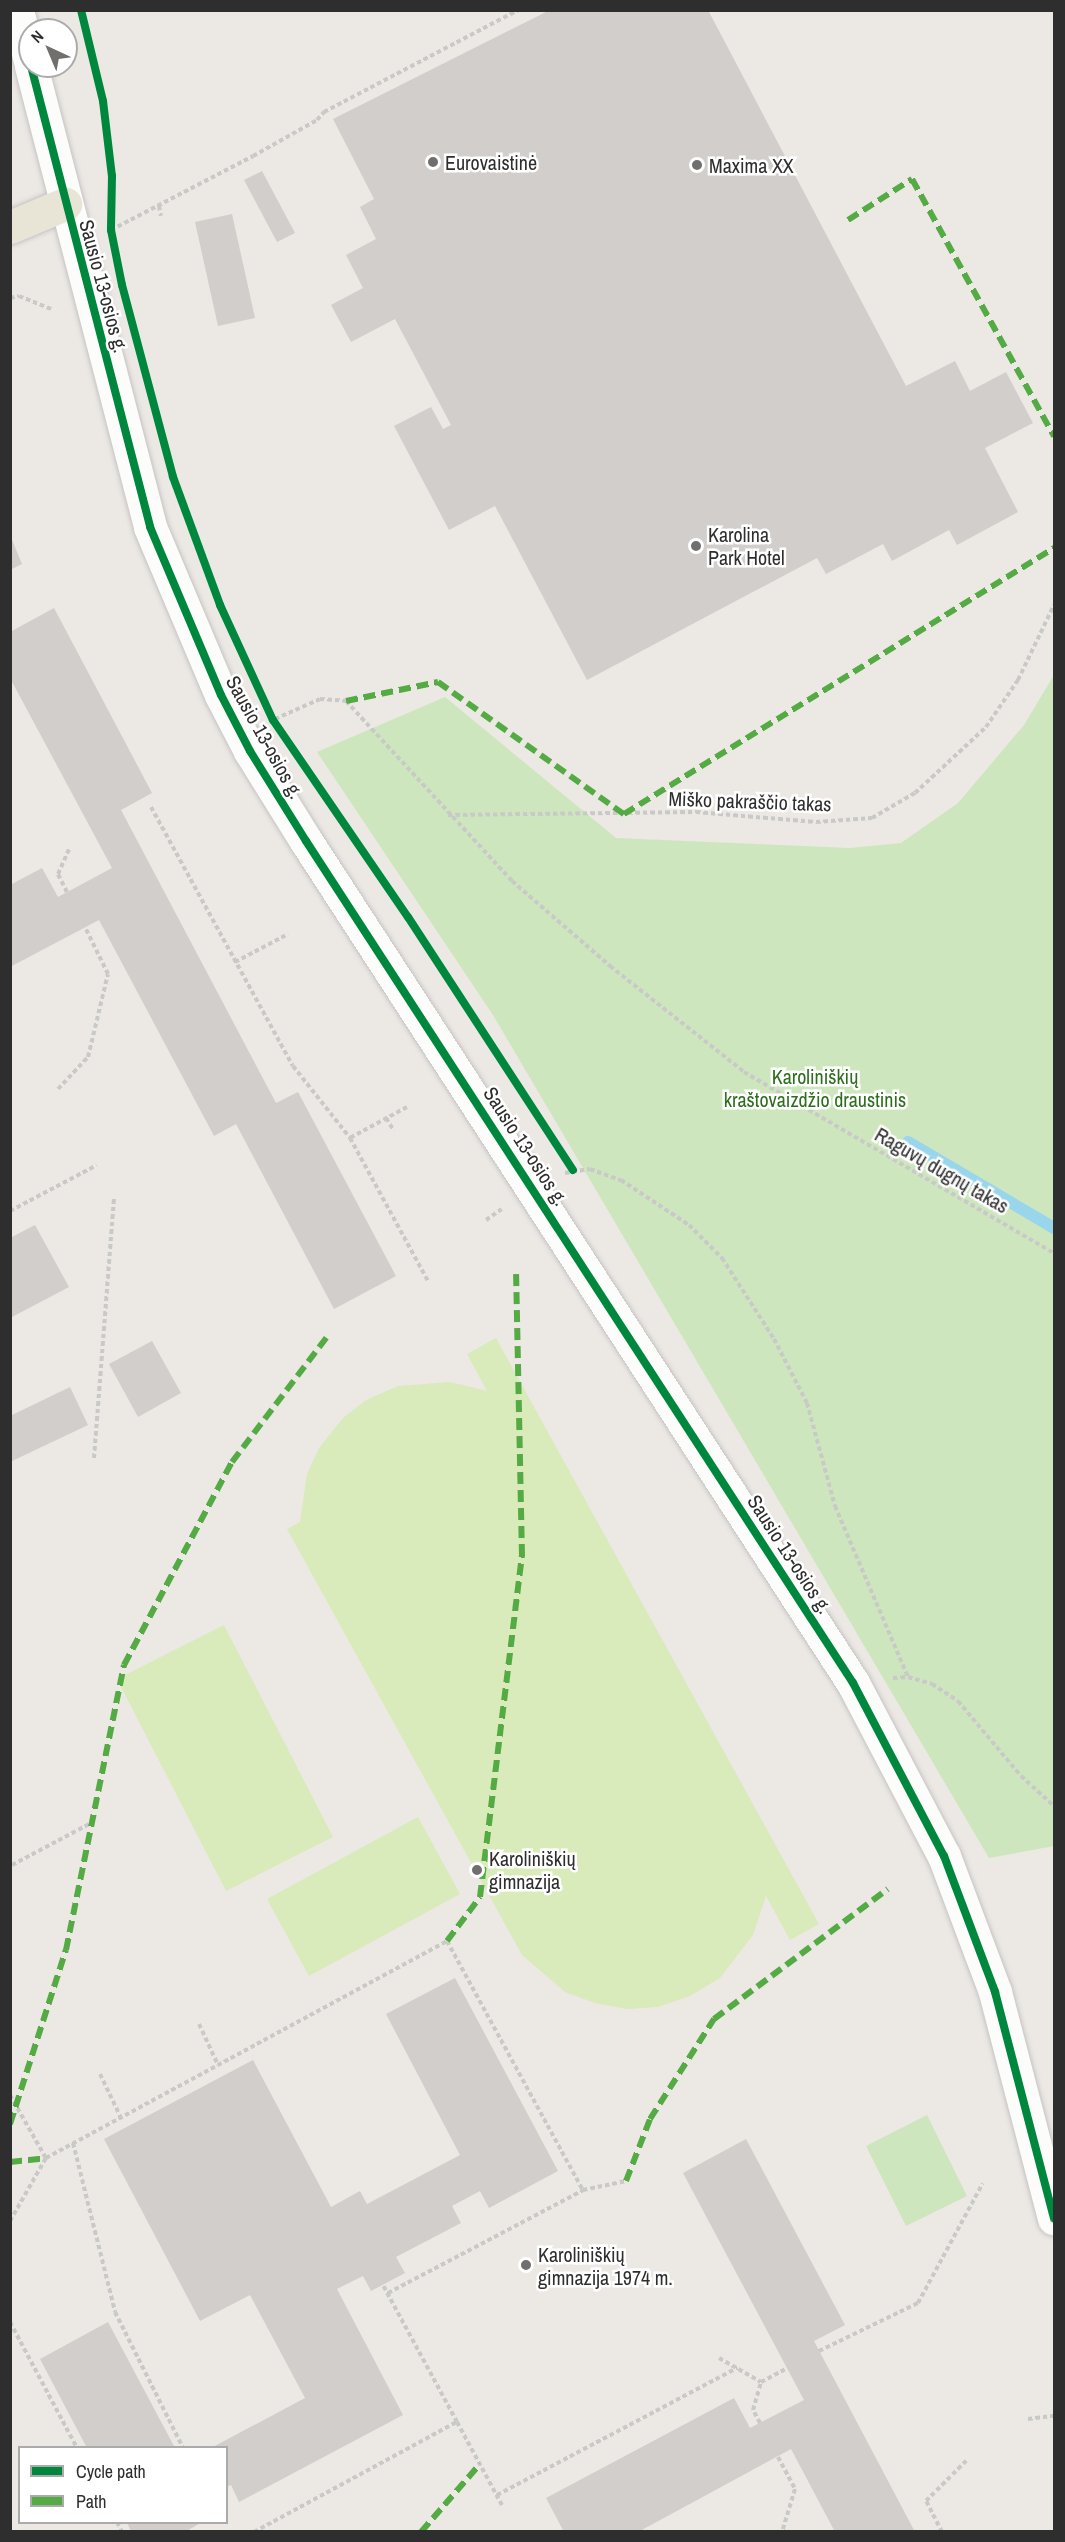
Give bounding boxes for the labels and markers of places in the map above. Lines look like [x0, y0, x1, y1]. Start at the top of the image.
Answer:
place label: Eurovaistinė [445, 150, 537, 174]
place label: Maxima XX [709, 153, 794, 177]
marker: Eurovaistinė [426, 155, 440, 169]
marker: Maxima XX [690, 158, 704, 172]
place label: Karolina Park Hotel [708, 522, 785, 569]
marker: Karolina Park Hotel [689, 539, 703, 553]
place label: Karoliniškių gimnazija [489, 1846, 576, 1893]
marker: Karoliniškių gimnazija [470, 1863, 484, 1877]
place label: Karoliniškių gimnazija 1974 m. [538, 2242, 673, 2289]
marker: Karoliniškių gimnazija 1974 m. [519, 2258, 533, 2272]

